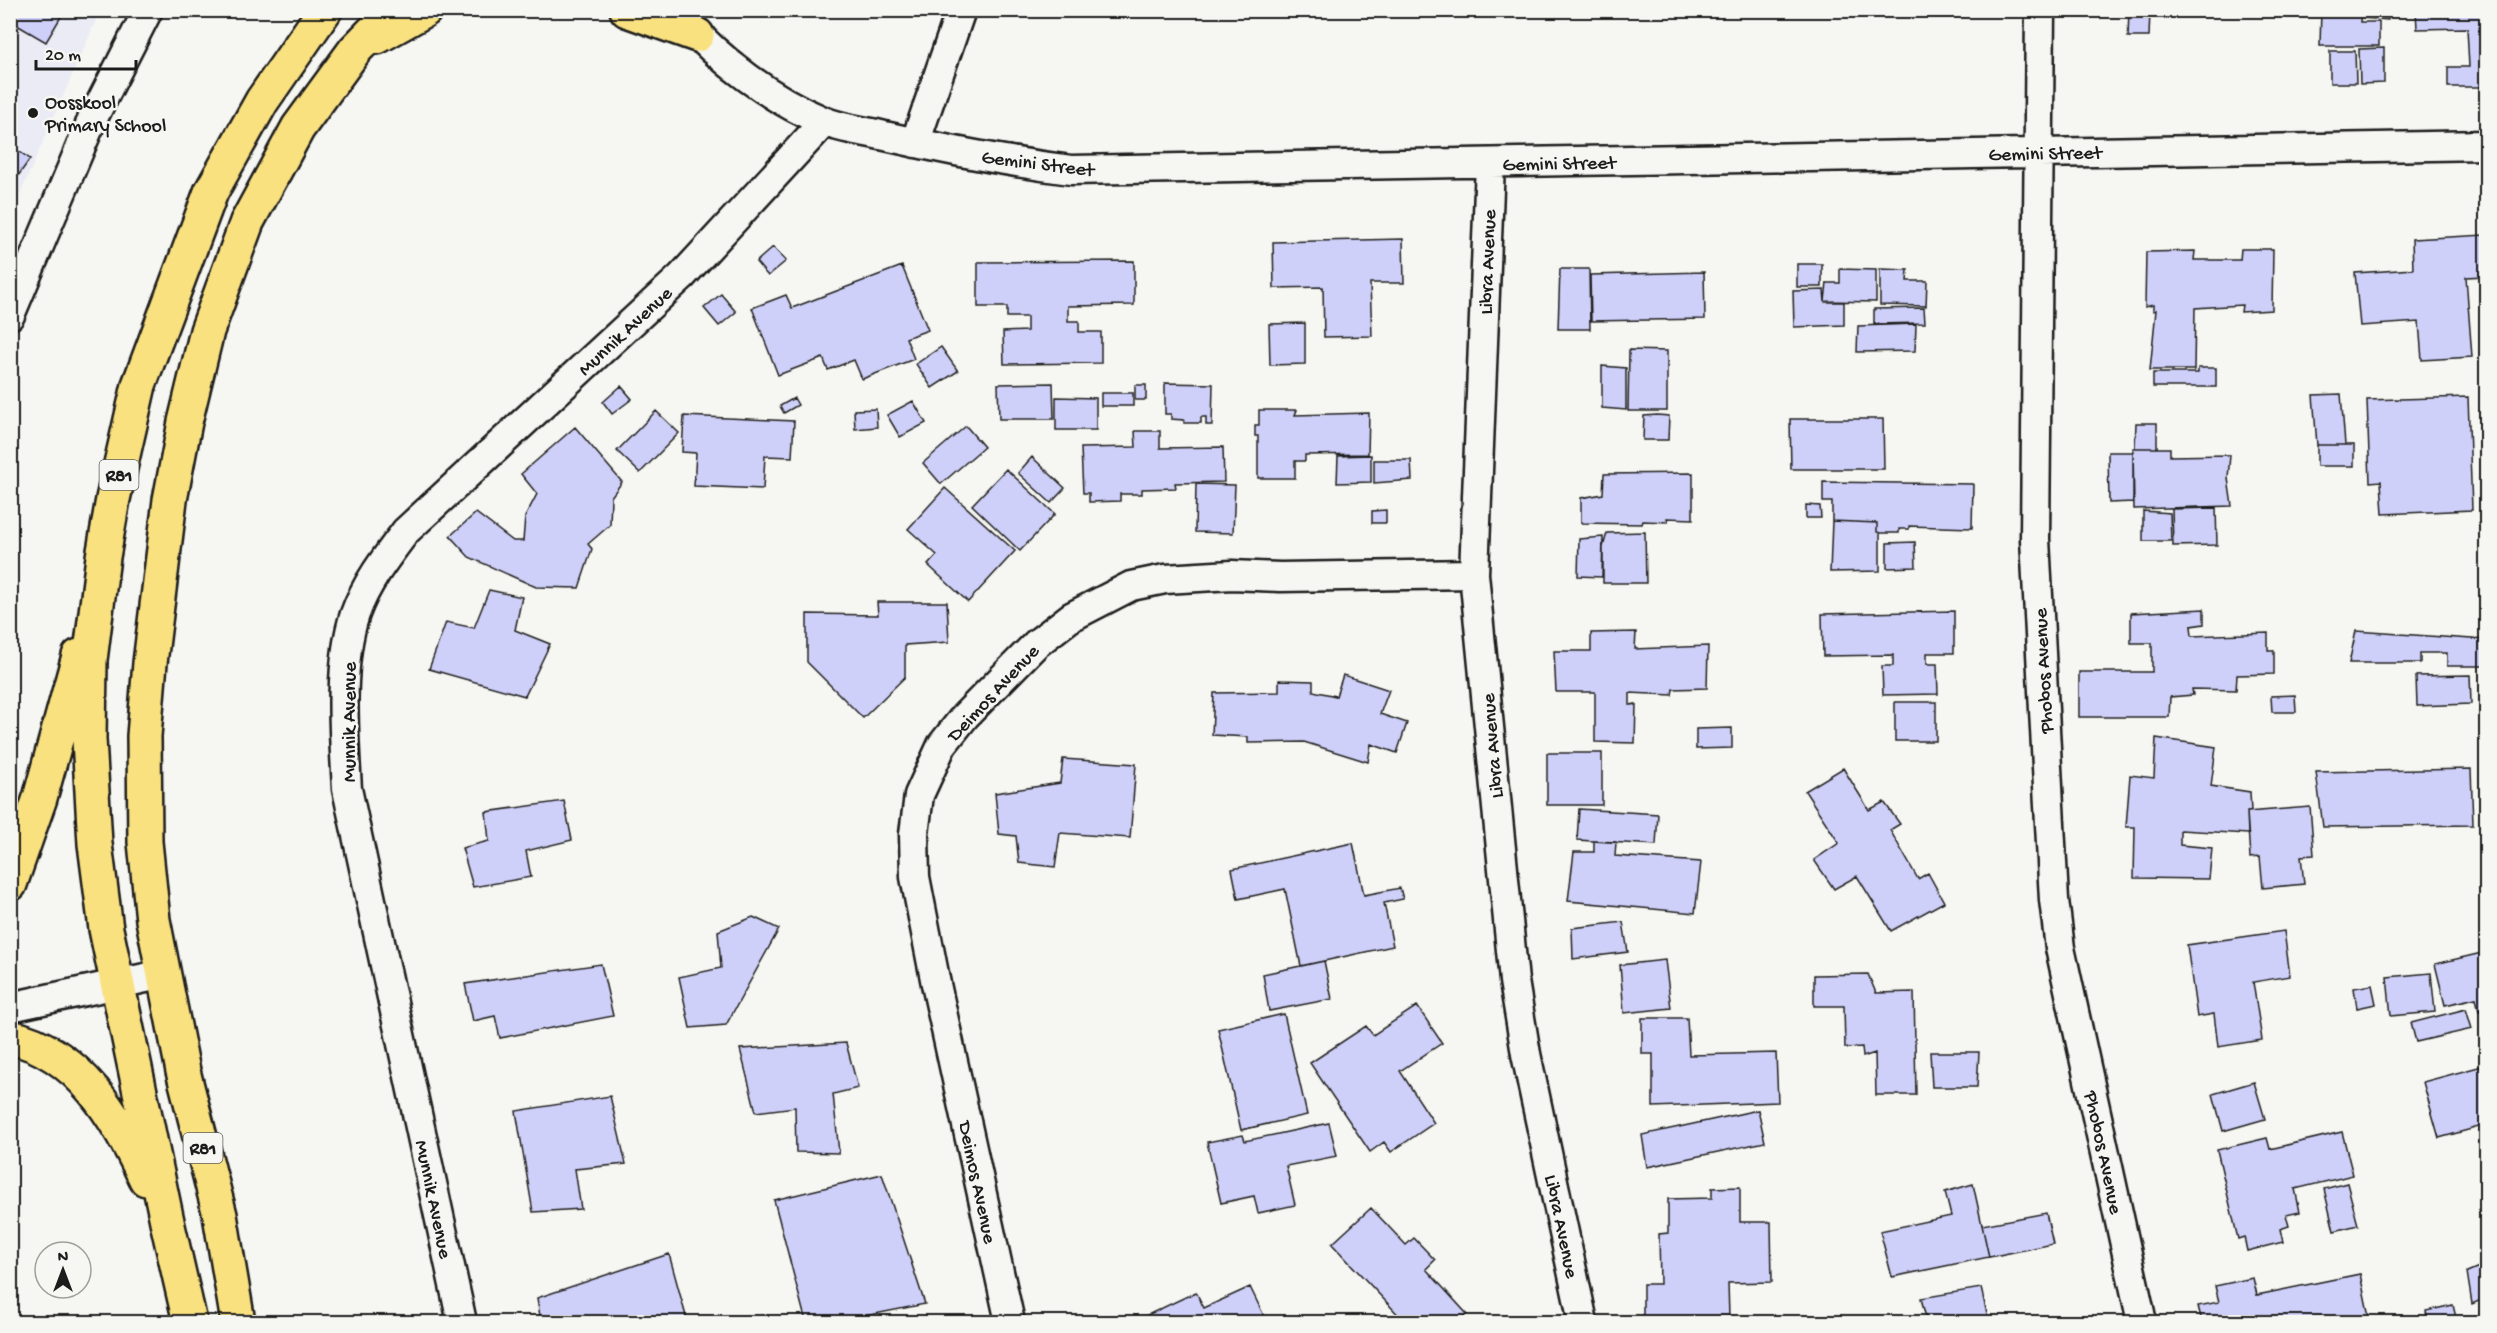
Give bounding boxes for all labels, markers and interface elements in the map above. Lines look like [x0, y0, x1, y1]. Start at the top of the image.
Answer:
scale bar [36, 33, 136, 71]
text: 20 m [45, 46, 81, 67]
place label: Oosskool Primary School [44, 93, 166, 139]
marker: Oosskool Primary School [26, 106, 40, 120]
street label: Gemini Street [1988, 143, 2104, 168]
street label: Gemini Street [980, 147, 1097, 184]
street label: Gemini Street [1502, 153, 1618, 178]
street label: Libra Avenue [1476, 208, 1503, 315]
street label: Munnik Avenue [575, 283, 679, 382]
road number: R81 [100, 460, 138, 490]
street label: Phobos Avenue [2031, 607, 2060, 735]
street label: Deimos Avenue [942, 641, 1046, 749]
street label: Munnik Avenue [340, 661, 363, 782]
street label: Libra Avenue [1478, 692, 1511, 799]
street label: Phobos Avenue [2077, 1088, 2126, 1217]
street label: Deimos Avenue [951, 1117, 1000, 1247]
road number: R81 [184, 1133, 222, 1163]
street label: Munnik Avenue [408, 1138, 455, 1262]
street label: Libra Avenue [1537, 1173, 1582, 1281]
north arrow [33, 1240, 93, 1300]
text: N [58, 1249, 69, 1268]

